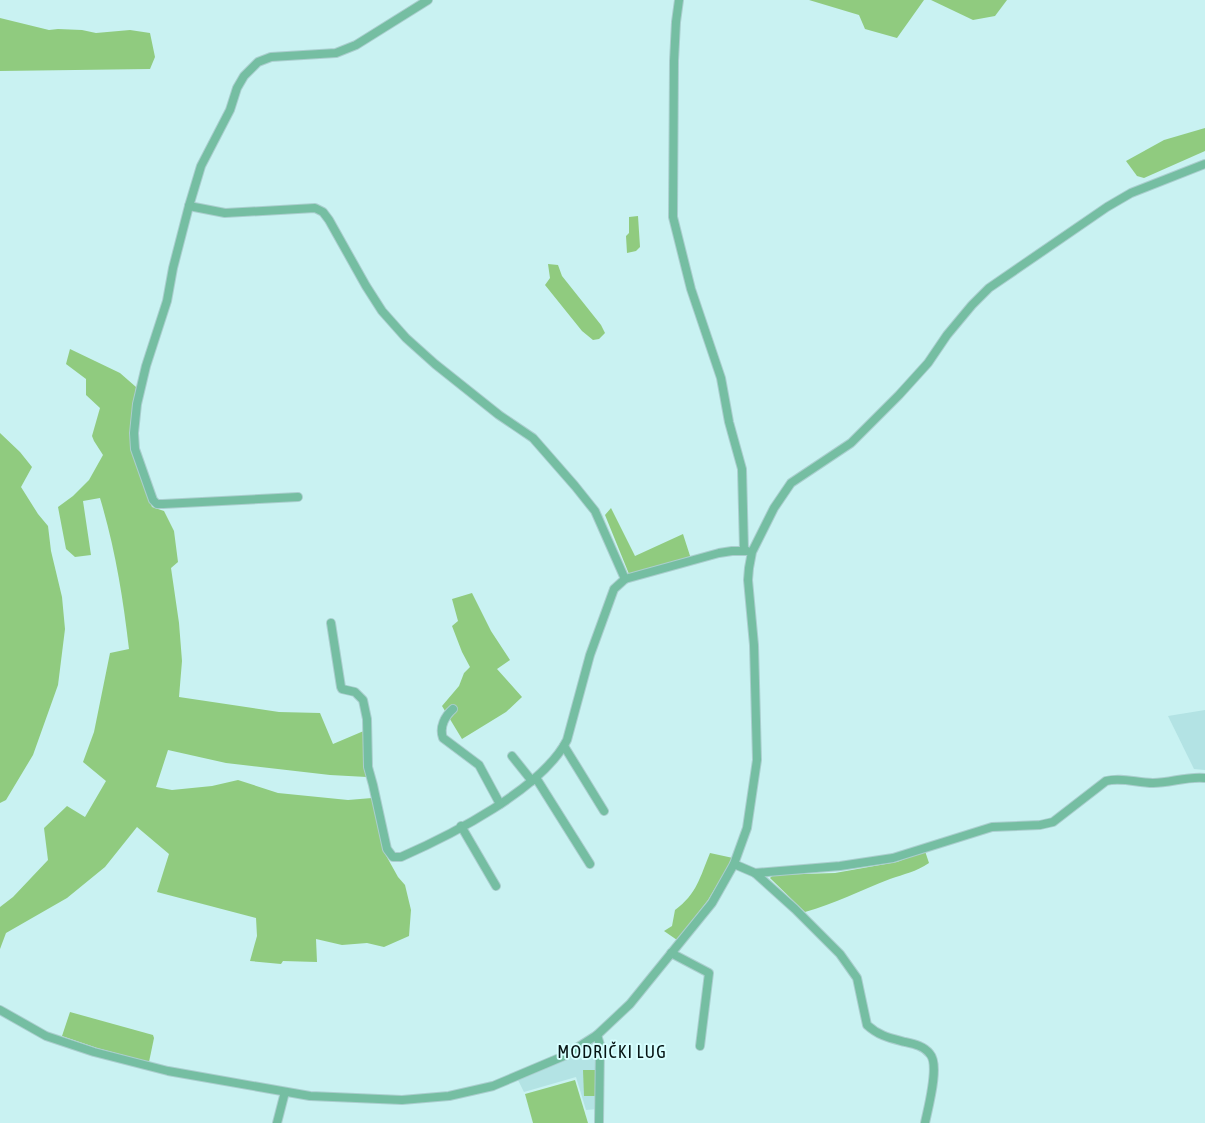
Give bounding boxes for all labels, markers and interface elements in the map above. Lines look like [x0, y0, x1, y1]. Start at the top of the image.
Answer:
district label: MODRIČKI LUG [557, 1041, 667, 1062]

